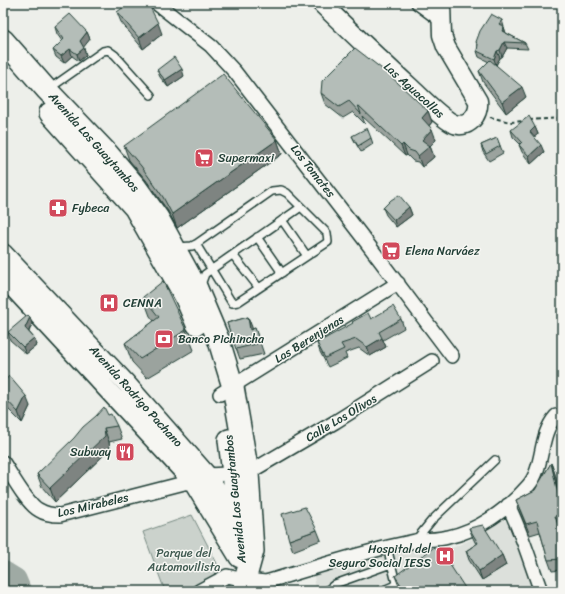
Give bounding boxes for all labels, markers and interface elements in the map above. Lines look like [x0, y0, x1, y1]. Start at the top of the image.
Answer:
street label: Las Aguacollas [378, 56, 450, 124]
street label: Avenida Los Guaytambos [42, 86, 145, 197]
street label: Los Tomates [285, 139, 341, 203]
supermarket icon: Supermaxi [193, 147, 215, 169]
place label: Supermaxi [218, 147, 275, 169]
pharmacy icon: Fybeca [47, 197, 69, 219]
place label: Fybeca [72, 197, 110, 219]
supermarket icon: Elena Narváez [380, 240, 402, 262]
place label: Elena Narváez [405, 240, 480, 262]
hospital icon: CENNA [98, 292, 120, 314]
place label: CENNA [123, 292, 162, 314]
street label: Las Berenjenas [270, 309, 348, 369]
bank icon: Banco Pichincha [153, 328, 175, 350]
place label: Banco Pichincha [178, 328, 265, 350]
street label: Avenida Rodrigo Pachano [83, 339, 188, 452]
street label: Calle Los Olivos [301, 388, 381, 448]
street label: Avenida Los Guaytambos [217, 434, 253, 565]
place label: Subway [70, 441, 112, 463]
restaurant icon: Subway [114, 441, 136, 463]
street label: Los Mirabeles [55, 486, 131, 524]
place label: Hospital del Seguro Social IESS [329, 538, 432, 574]
park label: Parque del Automovilista [147, 542, 220, 578]
hospital icon: Hospital del Seguro Social IESS [434, 545, 456, 567]

